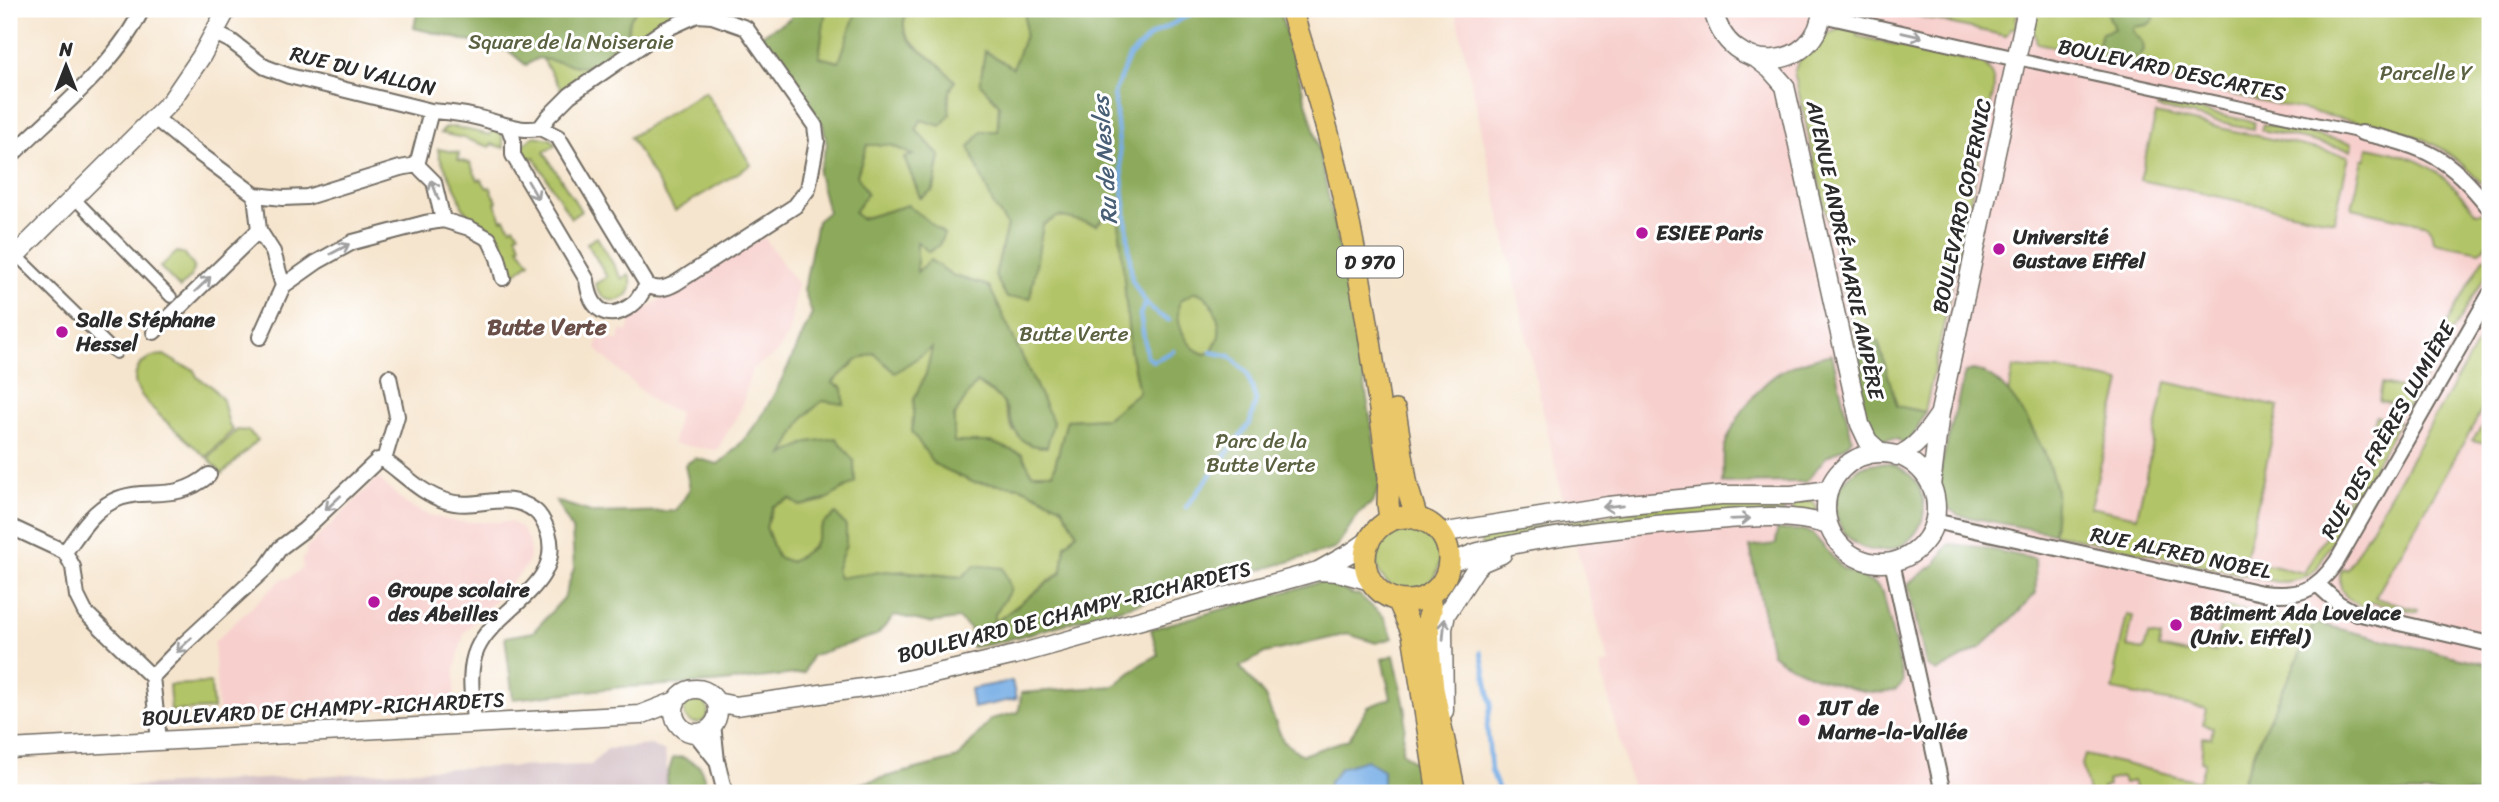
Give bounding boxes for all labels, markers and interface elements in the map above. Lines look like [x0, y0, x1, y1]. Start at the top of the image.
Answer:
park label: Square de la Noiseraie [468, 23, 674, 61]
street label: BOULEVARD DESCARTES [2055, 27, 2289, 113]
one-way arrow [1900, 29, 1923, 42]
north arrow [32, 32, 102, 102]
text: N [58, 33, 73, 66]
street label: RUE DU VALLON [286, 35, 440, 108]
park label: Parcelle Y [2380, 54, 2474, 92]
water label: Ru de Nesles [1080, 91, 1130, 226]
street label: BOULEVARD COPERNIC [1921, 95, 2003, 317]
street label: AVENUE ANDRÉ-MARIE AMPÈRE [1794, 96, 1896, 404]
one-way arrow [526, 179, 540, 199]
one-way arrow [428, 180, 440, 201]
place label: ESIEE Paris [1656, 214, 1763, 252]
place label: Université Gustave Eiffel [2012, 218, 2146, 280]
marker: ESIEE Paris [1634, 225, 1650, 241]
marker: Université Gustave Eiffel [1991, 241, 2007, 257]
one-way arrow [329, 242, 350, 255]
road number: D 970 [1337, 246, 1403, 278]
one-way arrow [194, 276, 211, 293]
place label: Salle Stéphane Hessel [75, 301, 215, 363]
district label: Butte Verte [487, 307, 607, 348]
street label: RUE DES FRÈRES LUMIÈRE [2310, 313, 2467, 546]
park label: Butte Verte [1019, 315, 1129, 353]
marker: Salle Stéphane Hessel [54, 324, 70, 340]
park label: Parc de la Butte Verte [1206, 422, 1316, 484]
one-way arrow [325, 494, 342, 511]
one-way arrow [1602, 500, 1625, 513]
one-way arrow [1729, 513, 1752, 526]
street label: RUE ALFRED NOBEL [2087, 515, 2275, 591]
street label: BOULEVARD DE CHAMPY-RICHARDETS [893, 550, 1255, 674]
place label: Groupe scolaire des Abeilles [387, 571, 530, 633]
marker: Groupe scolaire des Abeilles [366, 594, 382, 610]
place label: Bâtiment Ada Lovelace (Univ. Eiffel) [2190, 594, 2402, 656]
marker: Bâtiment Ada Lovelace (Univ. Eiffel) [2168, 617, 2184, 633]
one-way arrow [1438, 618, 1451, 641]
one-way arrow [176, 636, 193, 653]
street label: BOULEVARD DE CHAMPY-RICHARDETS [141, 681, 505, 737]
place label: IUT de Marne-la-Vallée [1817, 689, 1968, 751]
marker: IUT de Marne-la-Vallée [1796, 712, 1812, 728]

